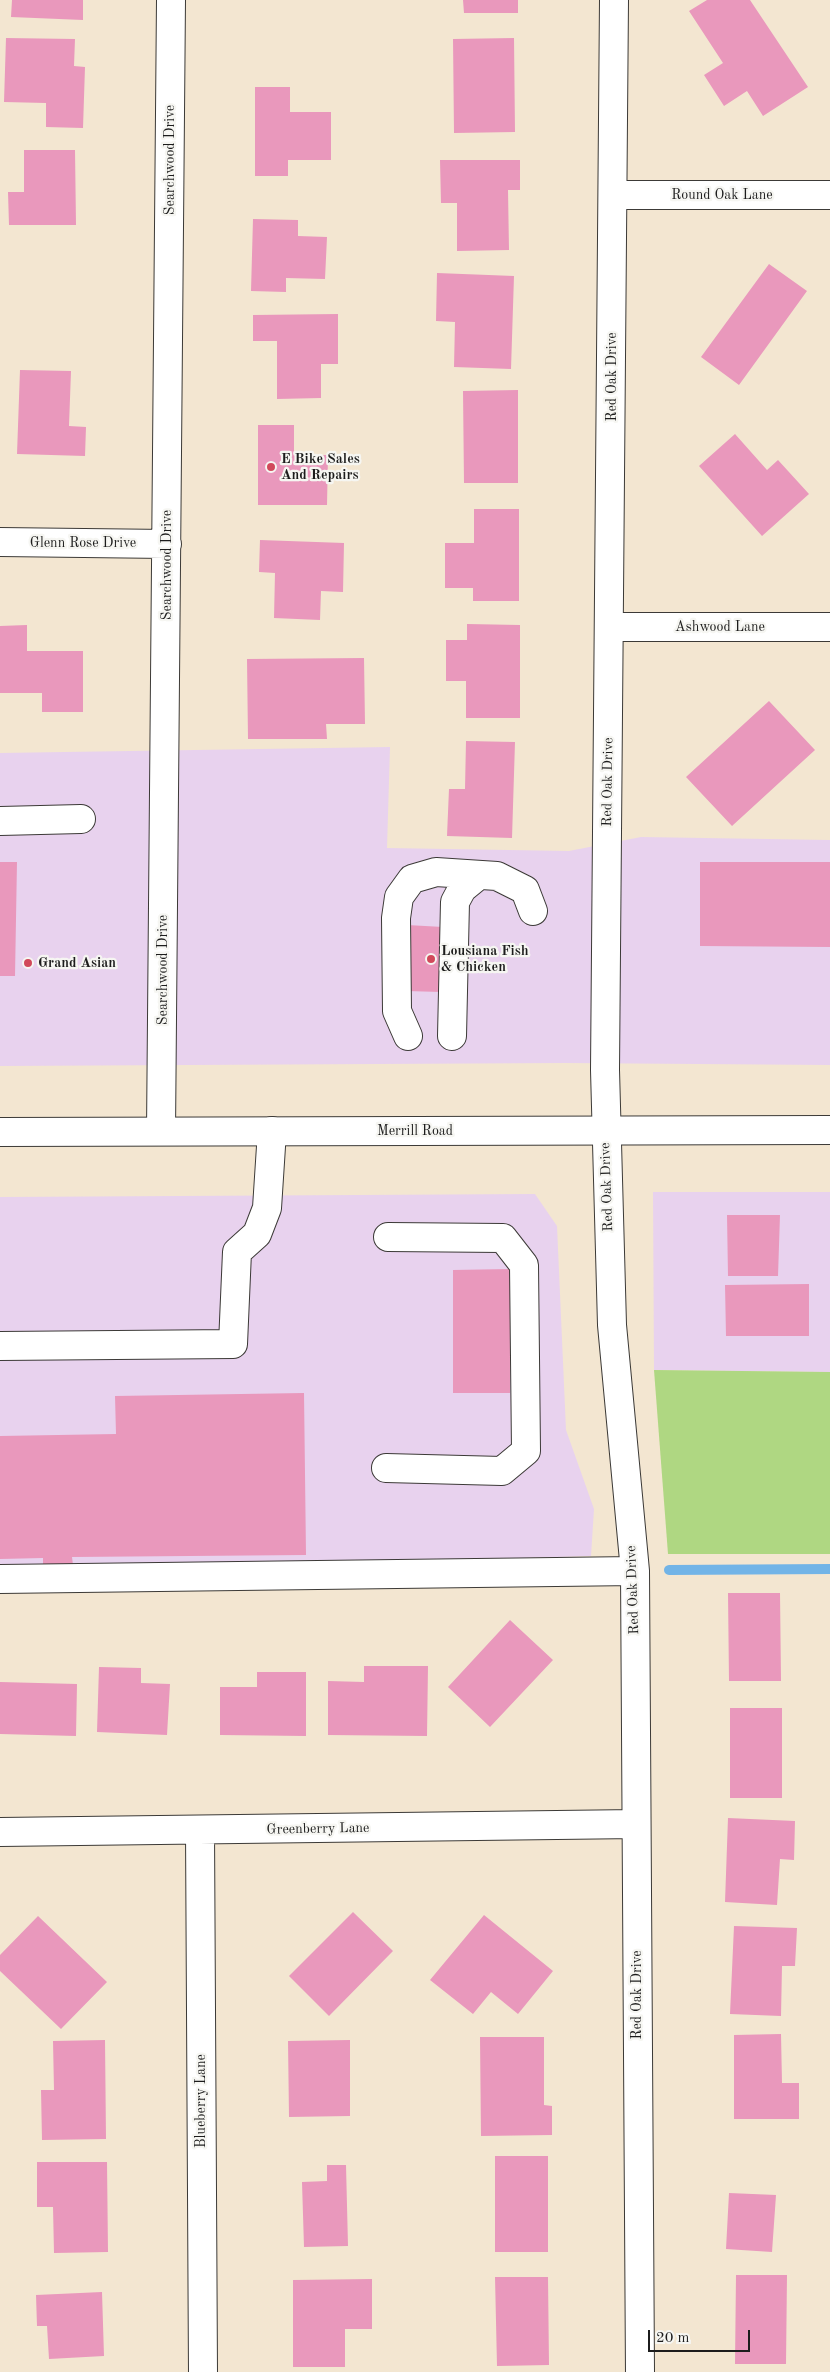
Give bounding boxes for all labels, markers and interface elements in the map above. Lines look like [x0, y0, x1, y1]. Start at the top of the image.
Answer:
street label: Searchwood Drive [162, 105, 178, 215]
street label: Round Oak Lane [671, 187, 773, 203]
street label: Red Oak Drive [604, 332, 620, 422]
place label: E Bike Sales And Repairs [281, 451, 360, 484]
marker: E Bike Sales And Repairs [265, 461, 277, 473]
street label: Searchwood Drive [159, 510, 175, 620]
street label: Glenn Rose Drive [30, 535, 136, 551]
street label: Ashwood Lane [675, 619, 765, 635]
street label: Red Oak Drive [599, 737, 617, 827]
street label: Searchwood Drive [155, 915, 171, 1025]
place label: Lousiana Fish & Chicken [441, 943, 529, 976]
marker: Lousiana Fish & Chicken [425, 953, 437, 965]
place label: Grand Asian [38, 955, 116, 971]
marker: Grand Asian [22, 957, 34, 969]
street label: Merrill Road [377, 1123, 453, 1139]
street label: Red Oak Drive [597, 1142, 617, 1232]
street label: Red Oak Drive [623, 1545, 643, 1635]
street label: Greenberry Lane [266, 1820, 370, 1838]
street label: Red Oak Drive [629, 1950, 645, 2040]
street label: Blueberry Lane [193, 2054, 209, 2148]
scale bar [650, 2320, 752, 2352]
text: 20 m [656, 2331, 690, 2346]

